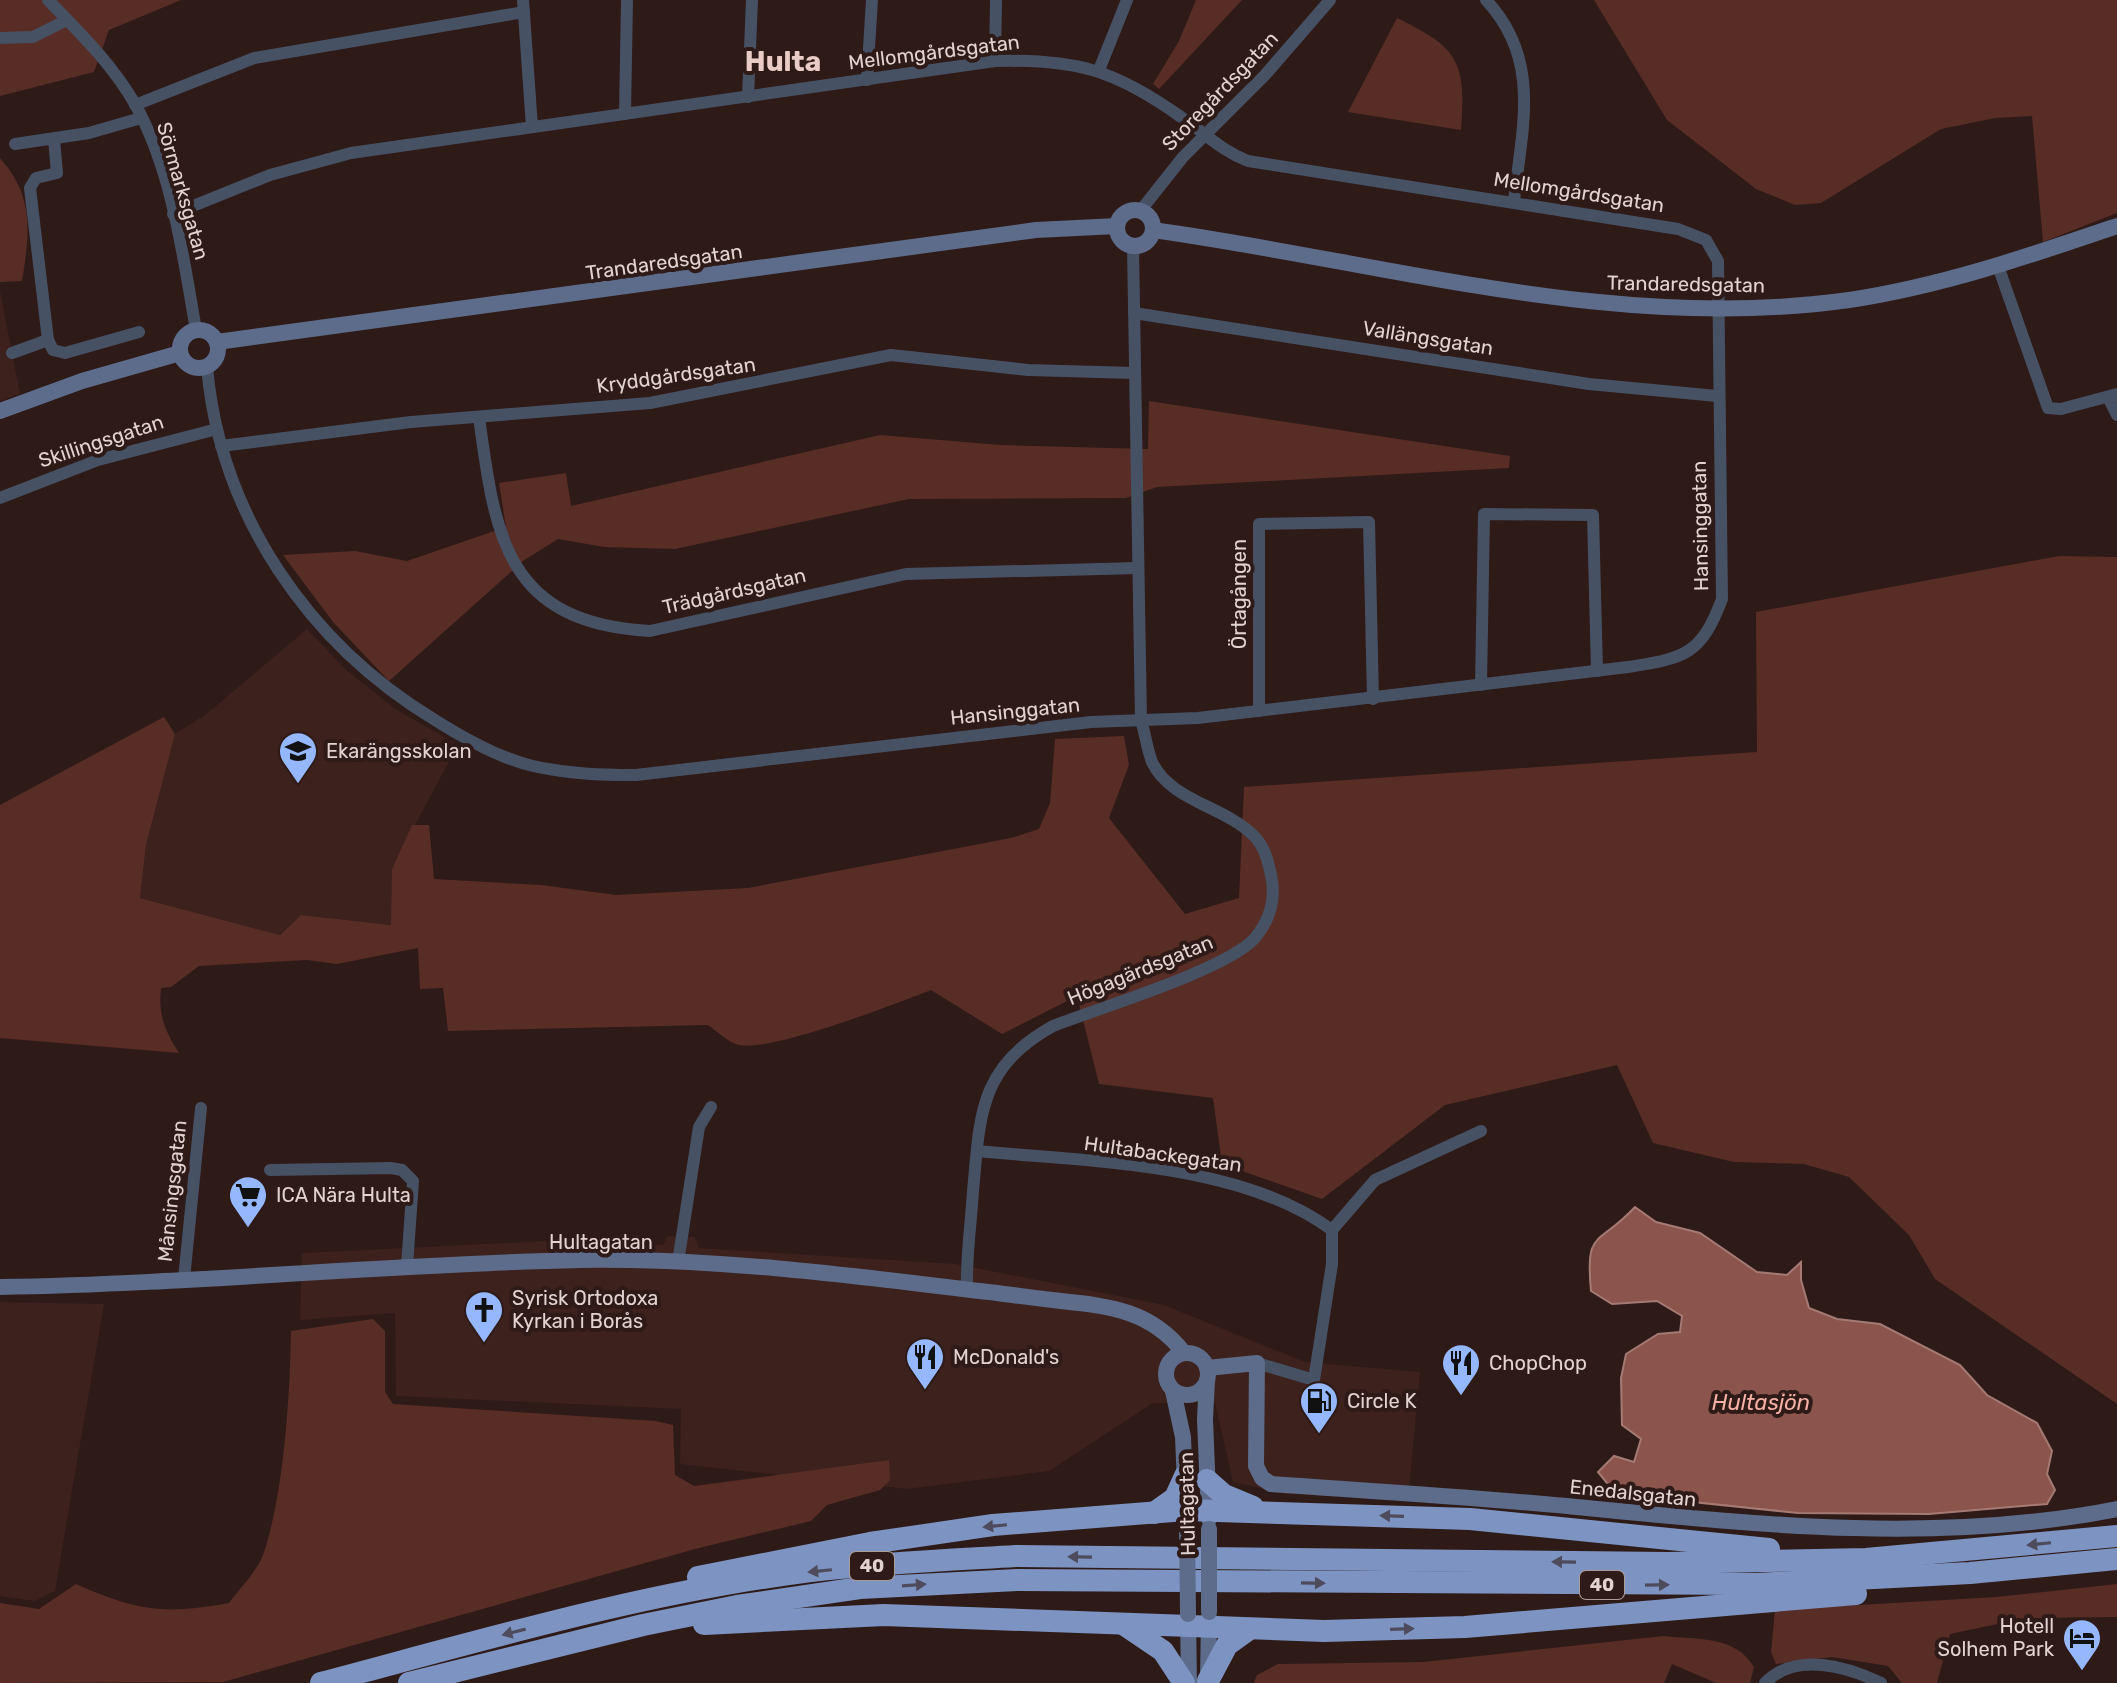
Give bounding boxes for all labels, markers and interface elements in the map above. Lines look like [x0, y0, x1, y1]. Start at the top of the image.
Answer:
street label: Storegårdsgatan [1157, 26, 1283, 156]
street label: Mellomgårdsgatan [847, 30, 1021, 74]
district label: Hulta [745, 45, 821, 78]
street label: Sörmarksgatan [152, 119, 214, 263]
street label: Mellomgårdsgatan [1492, 167, 1666, 217]
street label: Trandaredsgatan [584, 239, 744, 285]
street label: Trandaredsgatan [1607, 271, 1765, 297]
street label: Vallängsgatan [1361, 316, 1495, 360]
street label: Kryddgårdsgatan [595, 352, 757, 398]
street label: Skillingsgatan [35, 409, 167, 473]
street label: Hansinggatan [1687, 461, 1713, 591]
street label: Örtagången [1227, 539, 1251, 649]
street label: Trädgårdsgatan [660, 563, 808, 619]
street label: Hansinggatan [949, 692, 1081, 730]
school or university icon: Ekarängsskolan [277, 730, 319, 785]
place label: Ekarängsskolan [326, 739, 472, 763]
street label: Högagärdsgatan [1064, 930, 1216, 1010]
street label: Månsingsgatan [153, 1119, 191, 1263]
street label: Hultabackegatan [1083, 1131, 1243, 1177]
supermarket icon: ICA Nära Hulta [227, 1174, 269, 1229]
place label: ICA Nära Hulta [276, 1183, 411, 1207]
street label: Hultagatan [549, 1230, 653, 1254]
place label: Syrisk Ortodoxa Kyrkan i Borås [512, 1286, 658, 1333]
church icon: Syrisk Ortodoxa Kyrkan i Borås [463, 1289, 505, 1344]
restaurant icon: McDonald's [904, 1336, 946, 1391]
restaurant icon: ChopChop [1440, 1342, 1482, 1397]
place label: McDonald's [953, 1345, 1059, 1369]
place label: ChopChop [1489, 1351, 1587, 1375]
fuel station icon: Circle K [1298, 1380, 1340, 1435]
place label: Circle K [1347, 1389, 1417, 1413]
water label: Hultasjön [1712, 1389, 1810, 1416]
street label: Hultagatan [1174, 1452, 1200, 1556]
street label: Enedalsgatan [1568, 1474, 1698, 1512]
one-way arrow [1379, 1509, 1404, 1522]
one-way arrow [982, 1519, 1007, 1532]
one-way arrow [2026, 1538, 2051, 1551]
one-way arrow [1067, 1550, 1092, 1563]
road number: 40 [850, 1552, 894, 1580]
one-way arrow [1551, 1555, 1576, 1568]
one-way arrow [807, 1564, 832, 1577]
road number: 40 [1580, 1571, 1624, 1599]
one-way arrow [1301, 1576, 1326, 1589]
one-way arrow [902, 1578, 927, 1591]
one-way arrow [1645, 1579, 1670, 1591]
place label: Hotell Solhem Park [1938, 1614, 2055, 1661]
hotel icon: Hotell Solhem Park [2061, 1617, 2103, 1672]
one-way arrow [1390, 1623, 1415, 1635]
one-way arrow [501, 1627, 526, 1639]

